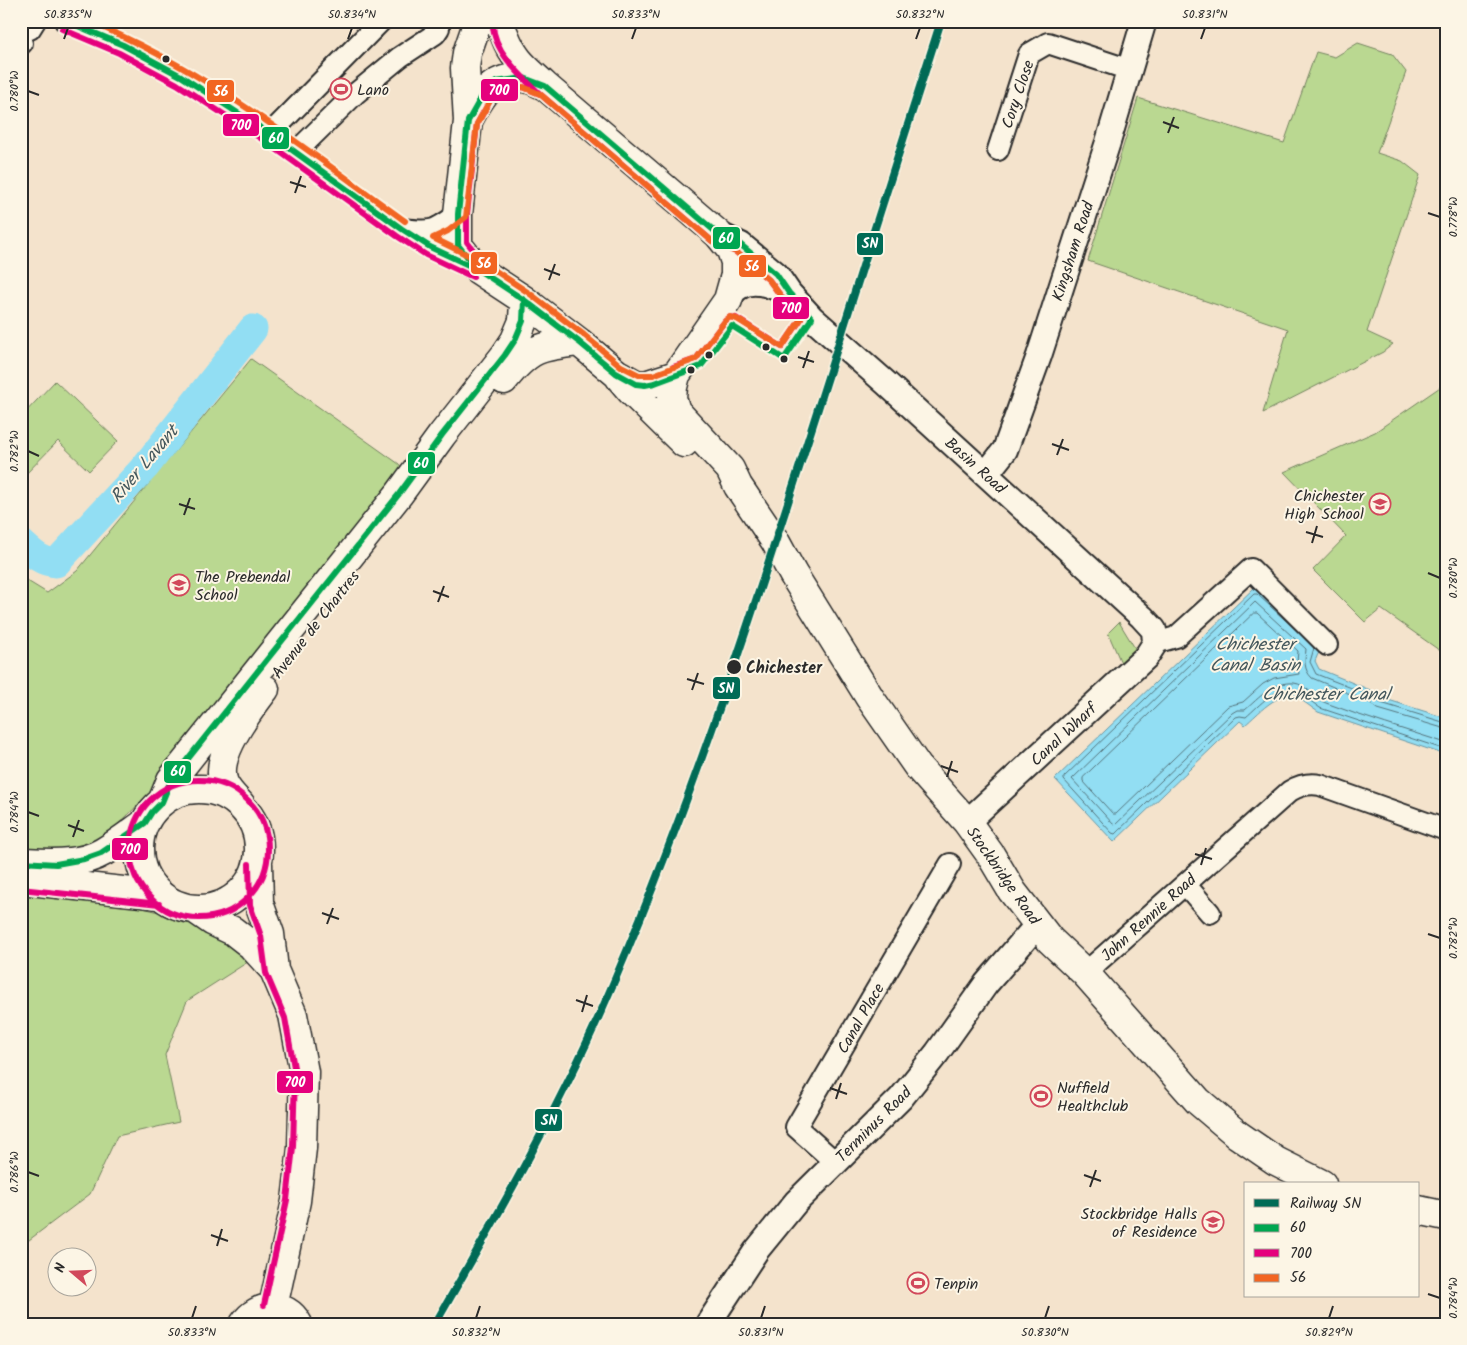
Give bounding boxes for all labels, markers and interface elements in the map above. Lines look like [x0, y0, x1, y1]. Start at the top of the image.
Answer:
text: 50.835°N [44, 5, 92, 24]
text: 50.834°N [328, 5, 376, 24]
text: 50.833°N [612, 5, 660, 24]
text: 50.832°N [896, 5, 944, 24]
text: 50.831°N [1182, 5, 1228, 24]
unlabelled marker [161, 54, 171, 64]
street label: Cory Close [995, 57, 1042, 132]
text: 0.780°W [5, 70, 24, 112]
sports icon: Lano [329, 77, 353, 101]
place label: Lano [357, 78, 389, 103]
line badge: 700 [480, 78, 519, 102]
line badge: 56 [206, 79, 235, 103]
text: 700 [489, 80, 510, 102]
text: 56 [213, 81, 229, 103]
line badge: 700 [222, 113, 260, 137]
text: 700 [231, 115, 252, 137]
line badge: 60 [261, 126, 290, 150]
text: 60 [269, 128, 284, 150]
street label: Kingsham Road [1046, 197, 1102, 305]
text: 0.778°W [1444, 197, 1463, 237]
line badge: 60 [712, 226, 741, 250]
text: 60 [719, 228, 734, 250]
line badge: SN [856, 232, 884, 256]
text: SN [862, 233, 878, 255]
line badge: 56 [470, 251, 498, 275]
text: 56 [476, 253, 492, 275]
line badge: 56 [738, 254, 767, 278]
text: 56 [744, 256, 760, 278]
line badge: 700 [772, 296, 810, 320]
text: 700 [781, 298, 802, 320]
unlabelled marker [761, 342, 771, 352]
unlabelled marker [704, 350, 714, 360]
unlabelled marker [779, 354, 789, 364]
unlabelled marker [686, 365, 696, 375]
water label: River Lavant [104, 417, 189, 510]
text: 0.782°W [5, 430, 24, 472]
street label: Basin Road [939, 432, 1012, 501]
line badge: 60 [407, 451, 436, 475]
text: 60 [414, 453, 429, 475]
place label: Chichester High School [1284, 484, 1366, 527]
school or university icon: Chichester High School [1368, 492, 1392, 516]
text: 0.780°W [1444, 557, 1463, 599]
place label: The Prebendal School [195, 565, 291, 608]
street label: Avenue de Chartres [266, 565, 367, 684]
school or university icon: The Prebendal School [167, 573, 191, 597]
water label: Chichester Canal Basin [1210, 631, 1302, 681]
place label: Chichester [746, 656, 823, 681]
marker: Chichester [725, 658, 743, 676]
line badge: SN [712, 676, 741, 700]
text: SN [718, 678, 734, 700]
water label: Chichester Canal [1262, 681, 1394, 710]
street label: Canal Wharf [1025, 696, 1104, 773]
line badge: 60 [163, 760, 192, 784]
text: 60 [171, 761, 186, 783]
text: 0.784°W [5, 791, 24, 833]
street label: Stockbridge Road [959, 821, 1047, 931]
line badge: 700 [111, 837, 149, 861]
text: 700 [120, 839, 141, 861]
street label: John Rennie Road [1096, 868, 1203, 968]
text: 0.782°W [1444, 917, 1463, 959]
street label: Canal Place [831, 979, 892, 1059]
line badge: 700 [276, 1070, 314, 1094]
text: 700 [285, 1072, 306, 1094]
place label: Nuffield Healthclub [1057, 1076, 1129, 1119]
street label: Terminus Road [830, 1080, 919, 1169]
sports icon: Nuffield Healthclub [1029, 1084, 1053, 1108]
line badge: SN [534, 1108, 563, 1132]
text: SN [541, 1110, 557, 1132]
text: 0.786°W [5, 1151, 24, 1193]
legend [1244, 1182, 1420, 1298]
text: Railway SN [1290, 1192, 1361, 1216]
place label: Stockbridge Halls of Residence [1081, 1202, 1197, 1245]
school or university icon: Stockbridge Halls of Residence [1201, 1210, 1225, 1234]
text: 60 [1290, 1216, 1306, 1240]
text: 700 [1290, 1242, 1312, 1266]
north arrow [48, 1248, 98, 1298]
text: N [49, 1260, 73, 1276]
text: 56 [1290, 1266, 1306, 1290]
sports icon: Tenpin [906, 1271, 930, 1295]
place label: Tenpin [934, 1272, 978, 1297]
text: 0.784°W [1444, 1277, 1463, 1319]
text: 50.833°N [168, 1323, 216, 1342]
text: 50.832°N [452, 1323, 500, 1342]
text: 50.831°N [738, 1323, 784, 1342]
text: 50.830°N [1021, 1323, 1069, 1342]
text: 50.829°N [1305, 1323, 1353, 1342]

